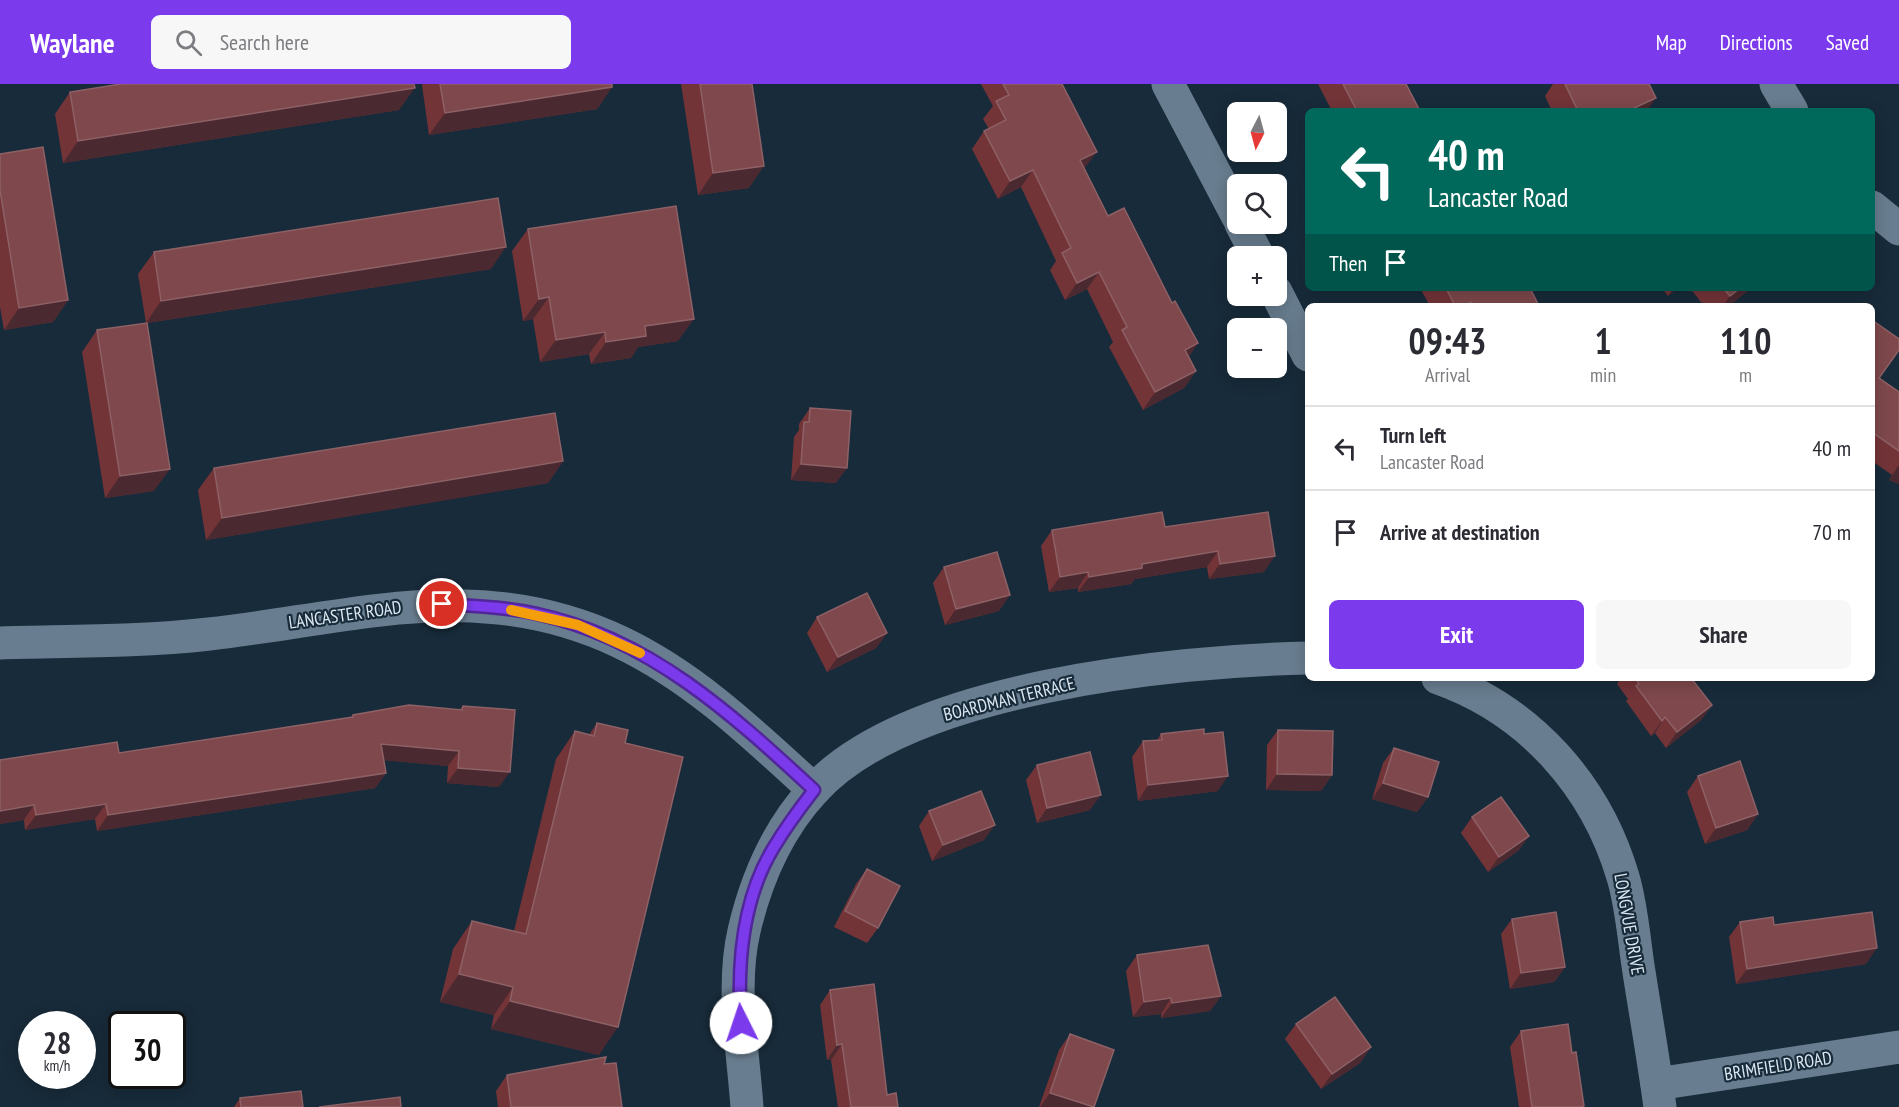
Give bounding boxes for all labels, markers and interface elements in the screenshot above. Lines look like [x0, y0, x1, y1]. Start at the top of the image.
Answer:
search box [151, 15, 571, 69]
text: Waylane [30, 24, 115, 61]
icon: search [172, 26, 205, 59]
text: Search here [220, 28, 309, 56]
text: Map [1656, 29, 1687, 56]
text: Directions [1720, 29, 1793, 56]
text: Saved [1826, 29, 1869, 56]
north arrow [1227, 102, 1287, 162]
map controls [1227, 102, 1287, 378]
text: 40 m [1428, 127, 1505, 182]
icon: left [1329, 132, 1407, 210]
button: search [1227, 174, 1287, 234]
text: Lancaster Road [1428, 180, 1569, 214]
button: + [1227, 246, 1287, 306]
icon: arrive [1379, 246, 1412, 279]
text: Then [1329, 249, 1367, 277]
text: 09:43 [1409, 317, 1486, 364]
text: 1 [1594, 317, 1612, 364]
text: 110 [1720, 317, 1771, 364]
button: − [1227, 318, 1287, 378]
text: Arrival [1425, 362, 1470, 388]
text: min [1590, 362, 1616, 388]
text: m [1739, 362, 1752, 388]
text: Turn left [1380, 421, 1446, 449]
icon: left [1329, 432, 1362, 465]
text: 40 m [1812, 434, 1851, 462]
text: Lancaster Road [1380, 449, 1484, 475]
icon: arrive [1329, 516, 1362, 549]
text: Arrive at destination [1380, 518, 1540, 546]
text: 70 m [1812, 518, 1851, 546]
pin [416, 578, 467, 629]
icon: arrive [425, 587, 458, 620]
street label: LANCASTER ROAD [287, 595, 403, 634]
button: Exit [1329, 600, 1584, 669]
button: Share [1596, 600, 1851, 669]
street label: BOARDMAN TERRACE [941, 671, 1077, 726]
street label: LONGVUE DRIVE [1609, 871, 1650, 976]
position arrow [709, 991, 773, 1055]
speed limit sign: 30 [108, 1011, 186, 1089]
text: 28 [43, 1023, 71, 1062]
street label: BRIMFIELD ROAD [1723, 1046, 1833, 1085]
text: km/h [44, 1056, 70, 1075]

